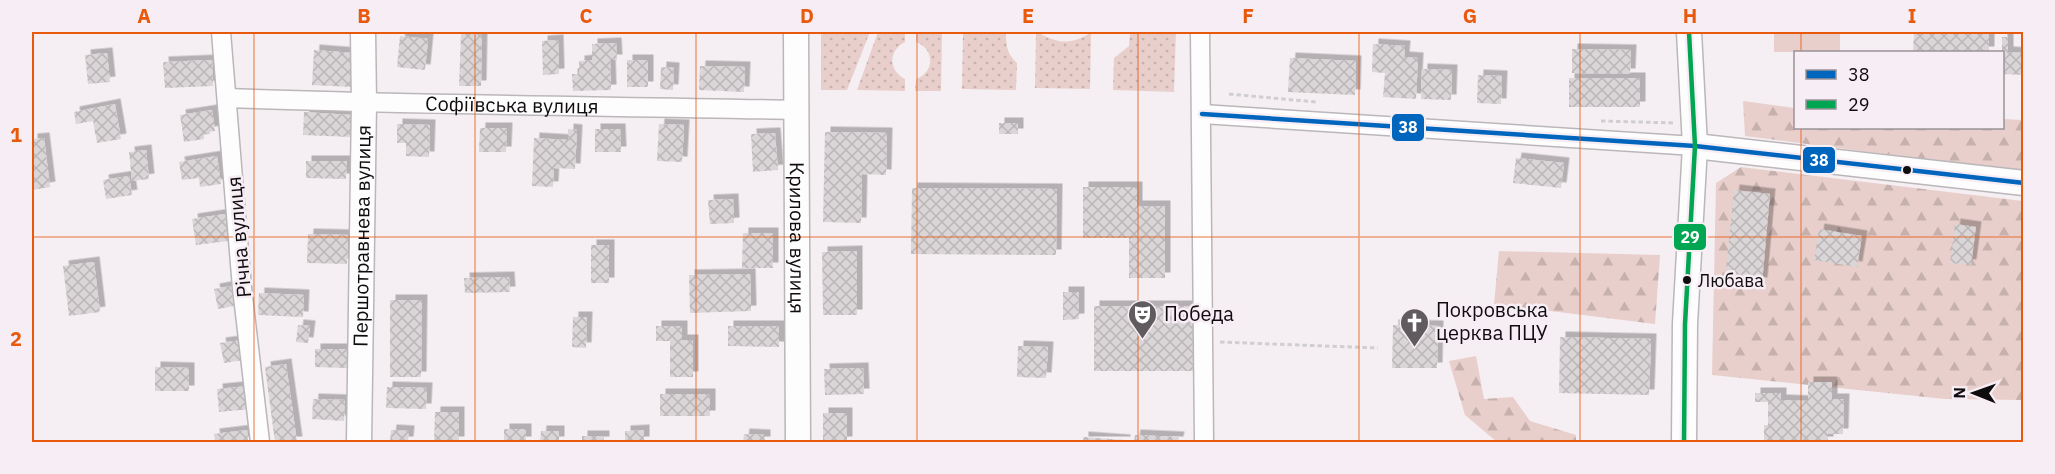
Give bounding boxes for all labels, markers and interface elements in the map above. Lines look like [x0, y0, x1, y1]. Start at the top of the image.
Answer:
text: A [137, 2, 151, 29]
text: B [357, 2, 371, 29]
text: C [579, 2, 593, 29]
text: D [800, 2, 814, 29]
text: E [1022, 2, 1034, 29]
text: F [1242, 2, 1254, 29]
text: G [1463, 2, 1477, 29]
text: H [1683, 2, 1697, 29]
text: I [1908, 2, 1916, 29]
legend [1794, 51, 2004, 129]
text: 38 [1848, 63, 1870, 86]
street label: Софіївська вулиця [425, 90, 599, 120]
text: 29 [1848, 93, 1870, 116]
line badge: 38 [1391, 113, 1425, 142]
text: 38 [1398, 117, 1418, 137]
text: 1 [10, 121, 22, 148]
street label: Першотравнева вулиця [346, 125, 377, 347]
line badge: 38 [1802, 146, 1836, 174]
text: 38 [1809, 150, 1829, 170]
street label: Крилова вулиця [784, 162, 811, 314]
unlabelled marker [1901, 164, 1913, 176]
street label: Річна вулиця [220, 175, 257, 299]
line badge: 29 [1673, 223, 1707, 251]
text: 29 [1680, 227, 1700, 247]
place label: Любава [1698, 269, 1764, 292]
marker: Любава [1681, 274, 1693, 286]
place label: Покровська церква ПЦУ [1436, 296, 1548, 346]
theatre icon: Победа [1127, 298, 1159, 340]
place label: Победа [1164, 300, 1234, 327]
church icon: Покровська церква ПЦУ [1399, 306, 1431, 348]
text: 2 [10, 325, 22, 352]
north arrow [1944, 363, 2004, 423]
text: N [1949, 387, 1969, 399]

